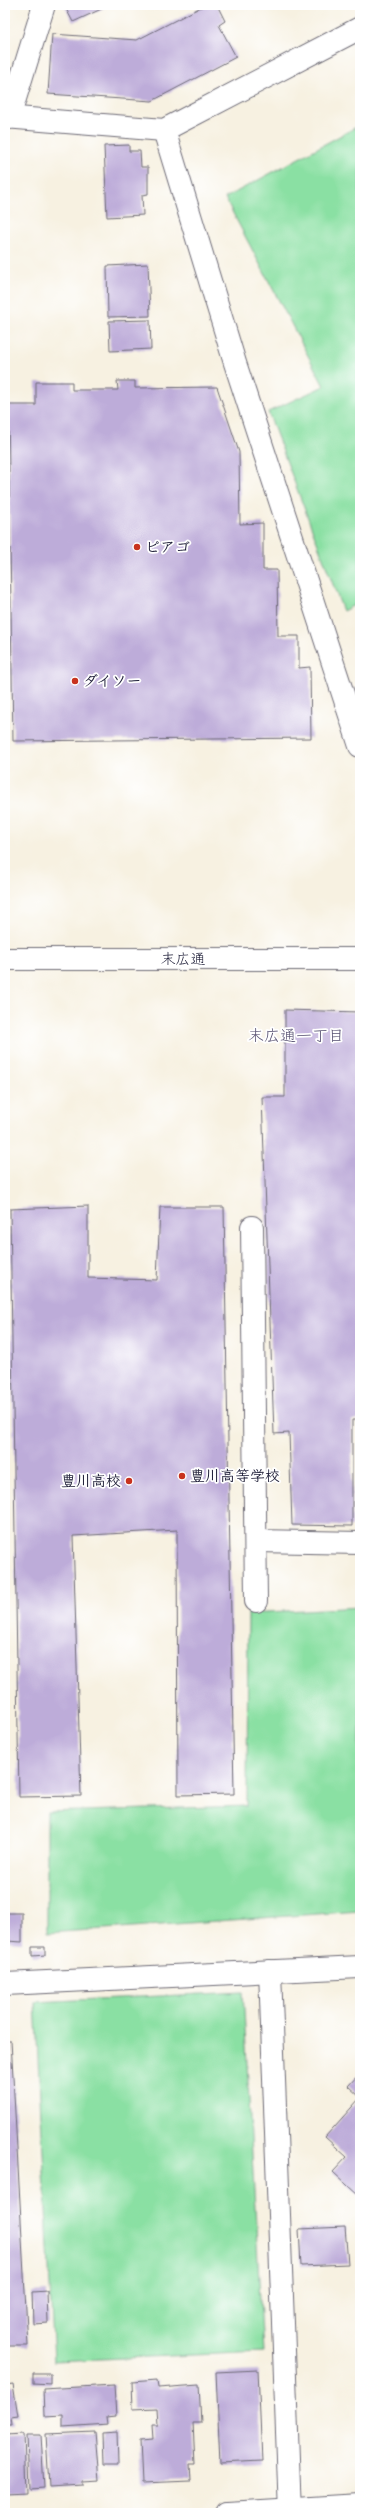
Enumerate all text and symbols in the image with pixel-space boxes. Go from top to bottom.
place label: ピアゴ [145,537,190,558]
marker: ピアゴ [132,542,142,552]
place label: ダイソー [83,671,142,692]
marker: ダイソー [70,676,80,686]
street label: 末広通 [160,949,206,970]
district label: 末広通一丁目 [248,1025,344,1047]
place label: 豊川高等学校 [190,1466,280,1487]
place label: 豊川高校 [61,1471,121,1492]
marker: 豊川高等学校 [177,1471,187,1481]
marker: 豊川高校 [124,1476,134,1486]

